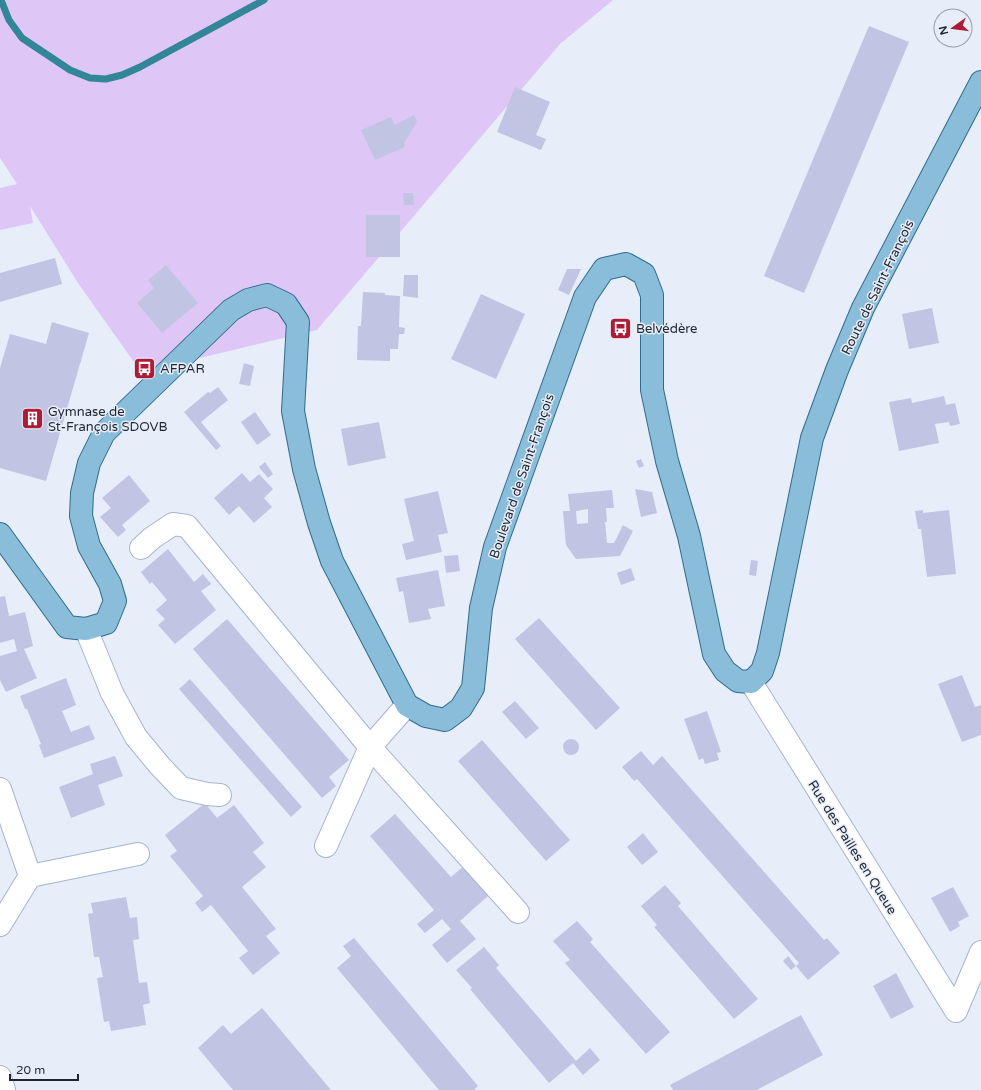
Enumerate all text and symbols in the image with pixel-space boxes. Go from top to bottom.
north arrow [933,8,973,48]
text: N [936,24,951,36]
street label: Route de Saint-François [838,217,918,358]
bus stop icon: Belvédère [608,315,634,341]
place label: Belvédère [636,321,697,337]
bus stop icon: AFPAR [131,355,157,381]
place label: AFPAR [160,361,205,377]
street label: Boulevard de Saint-François [486,392,558,561]
place label: Gymnase de St-François SDOVB [48,404,168,435]
building icon: Gymnase de St-François SDOVB [19,405,45,431]
street label: Rue des Pailles en Queue [804,778,900,918]
scale bar [10,1056,78,1082]
text: 20 m [16,1063,45,1077]

